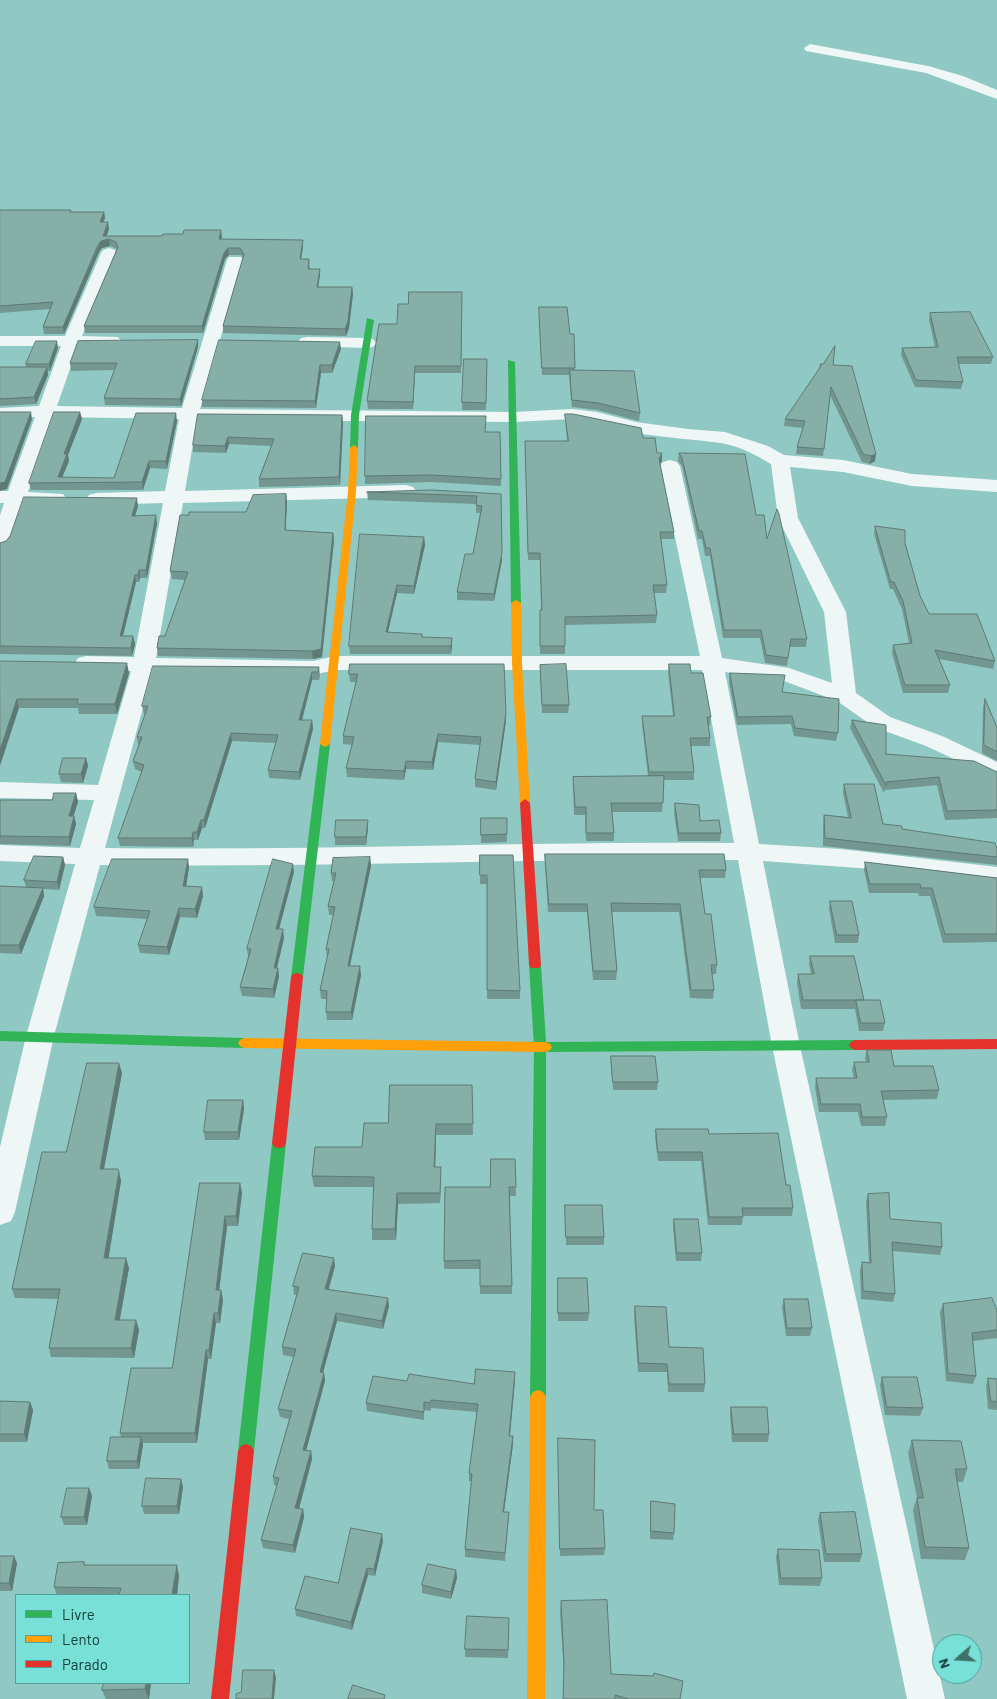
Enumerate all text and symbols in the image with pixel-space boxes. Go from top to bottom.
legend [15,1594,190,1684]
text: Livre [62,1605,95,1623]
text: Lento [62,1630,100,1648]
north arrow [932,1634,982,1684]
text: Parado [62,1655,108,1673]
text: N [934,1657,953,1671]

